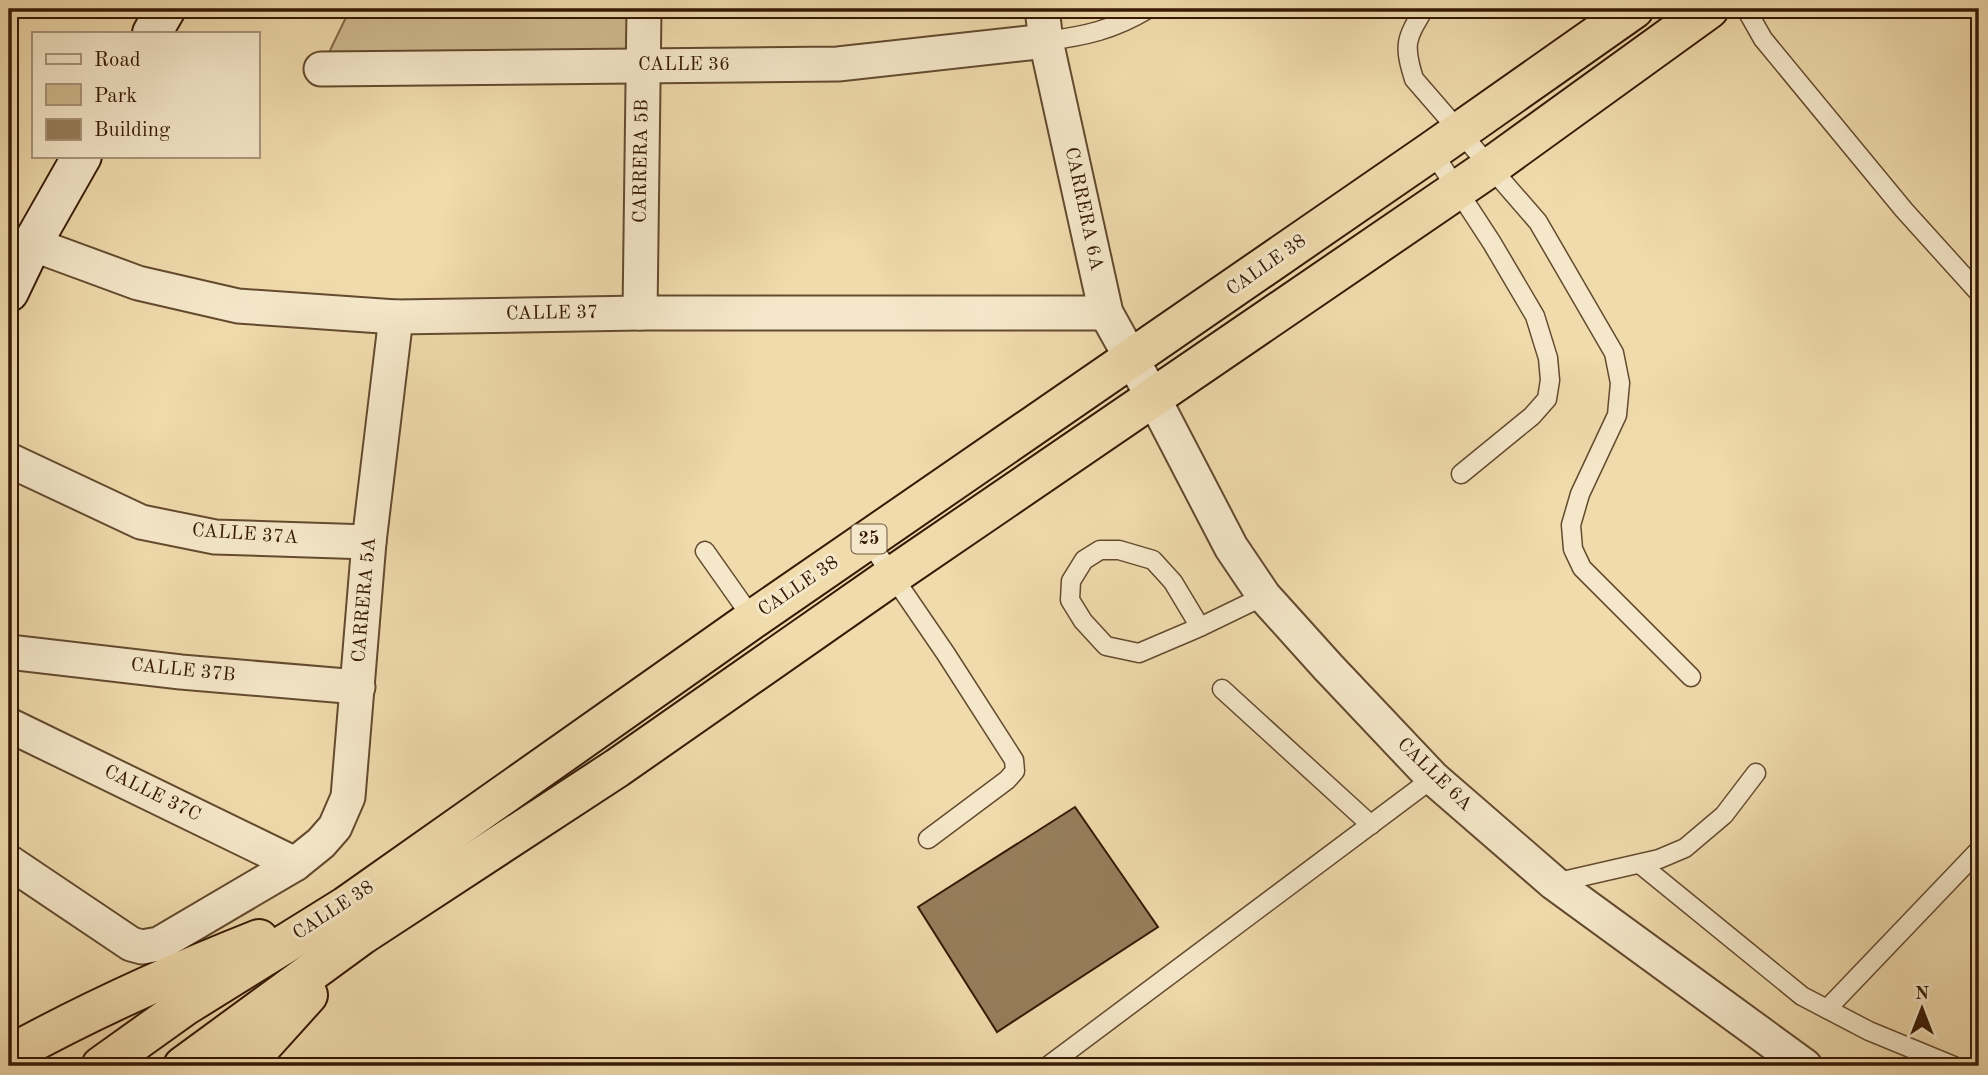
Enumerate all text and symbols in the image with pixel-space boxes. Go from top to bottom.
legend [32,32,259,158]
text: Road [94,50,141,71]
street label: CALLE 36 [638,56,730,75]
text: Park [94,86,137,107]
street label: CARRERA 5B [631,99,653,223]
text: Building [94,120,171,141]
street label: CARRERA 6A [1061,146,1105,273]
street label: CALLE 38 [1224,232,1310,300]
street label: CALLE 37 [506,304,598,324]
street label: CALLE 37A [191,522,299,548]
road number: 25 [852,524,886,554]
street label: CARRERA 5A [350,536,380,663]
street label: CALLE 38 [755,553,843,621]
street label: CALLE 37B [130,656,236,686]
street label: CALLE 6A [1393,735,1475,815]
street label: CALLE 37C [101,762,203,826]
street label: CALLE 38 [290,878,378,944]
north arrow [1886,974,1956,1044]
text: N [1915,985,1930,1004]

